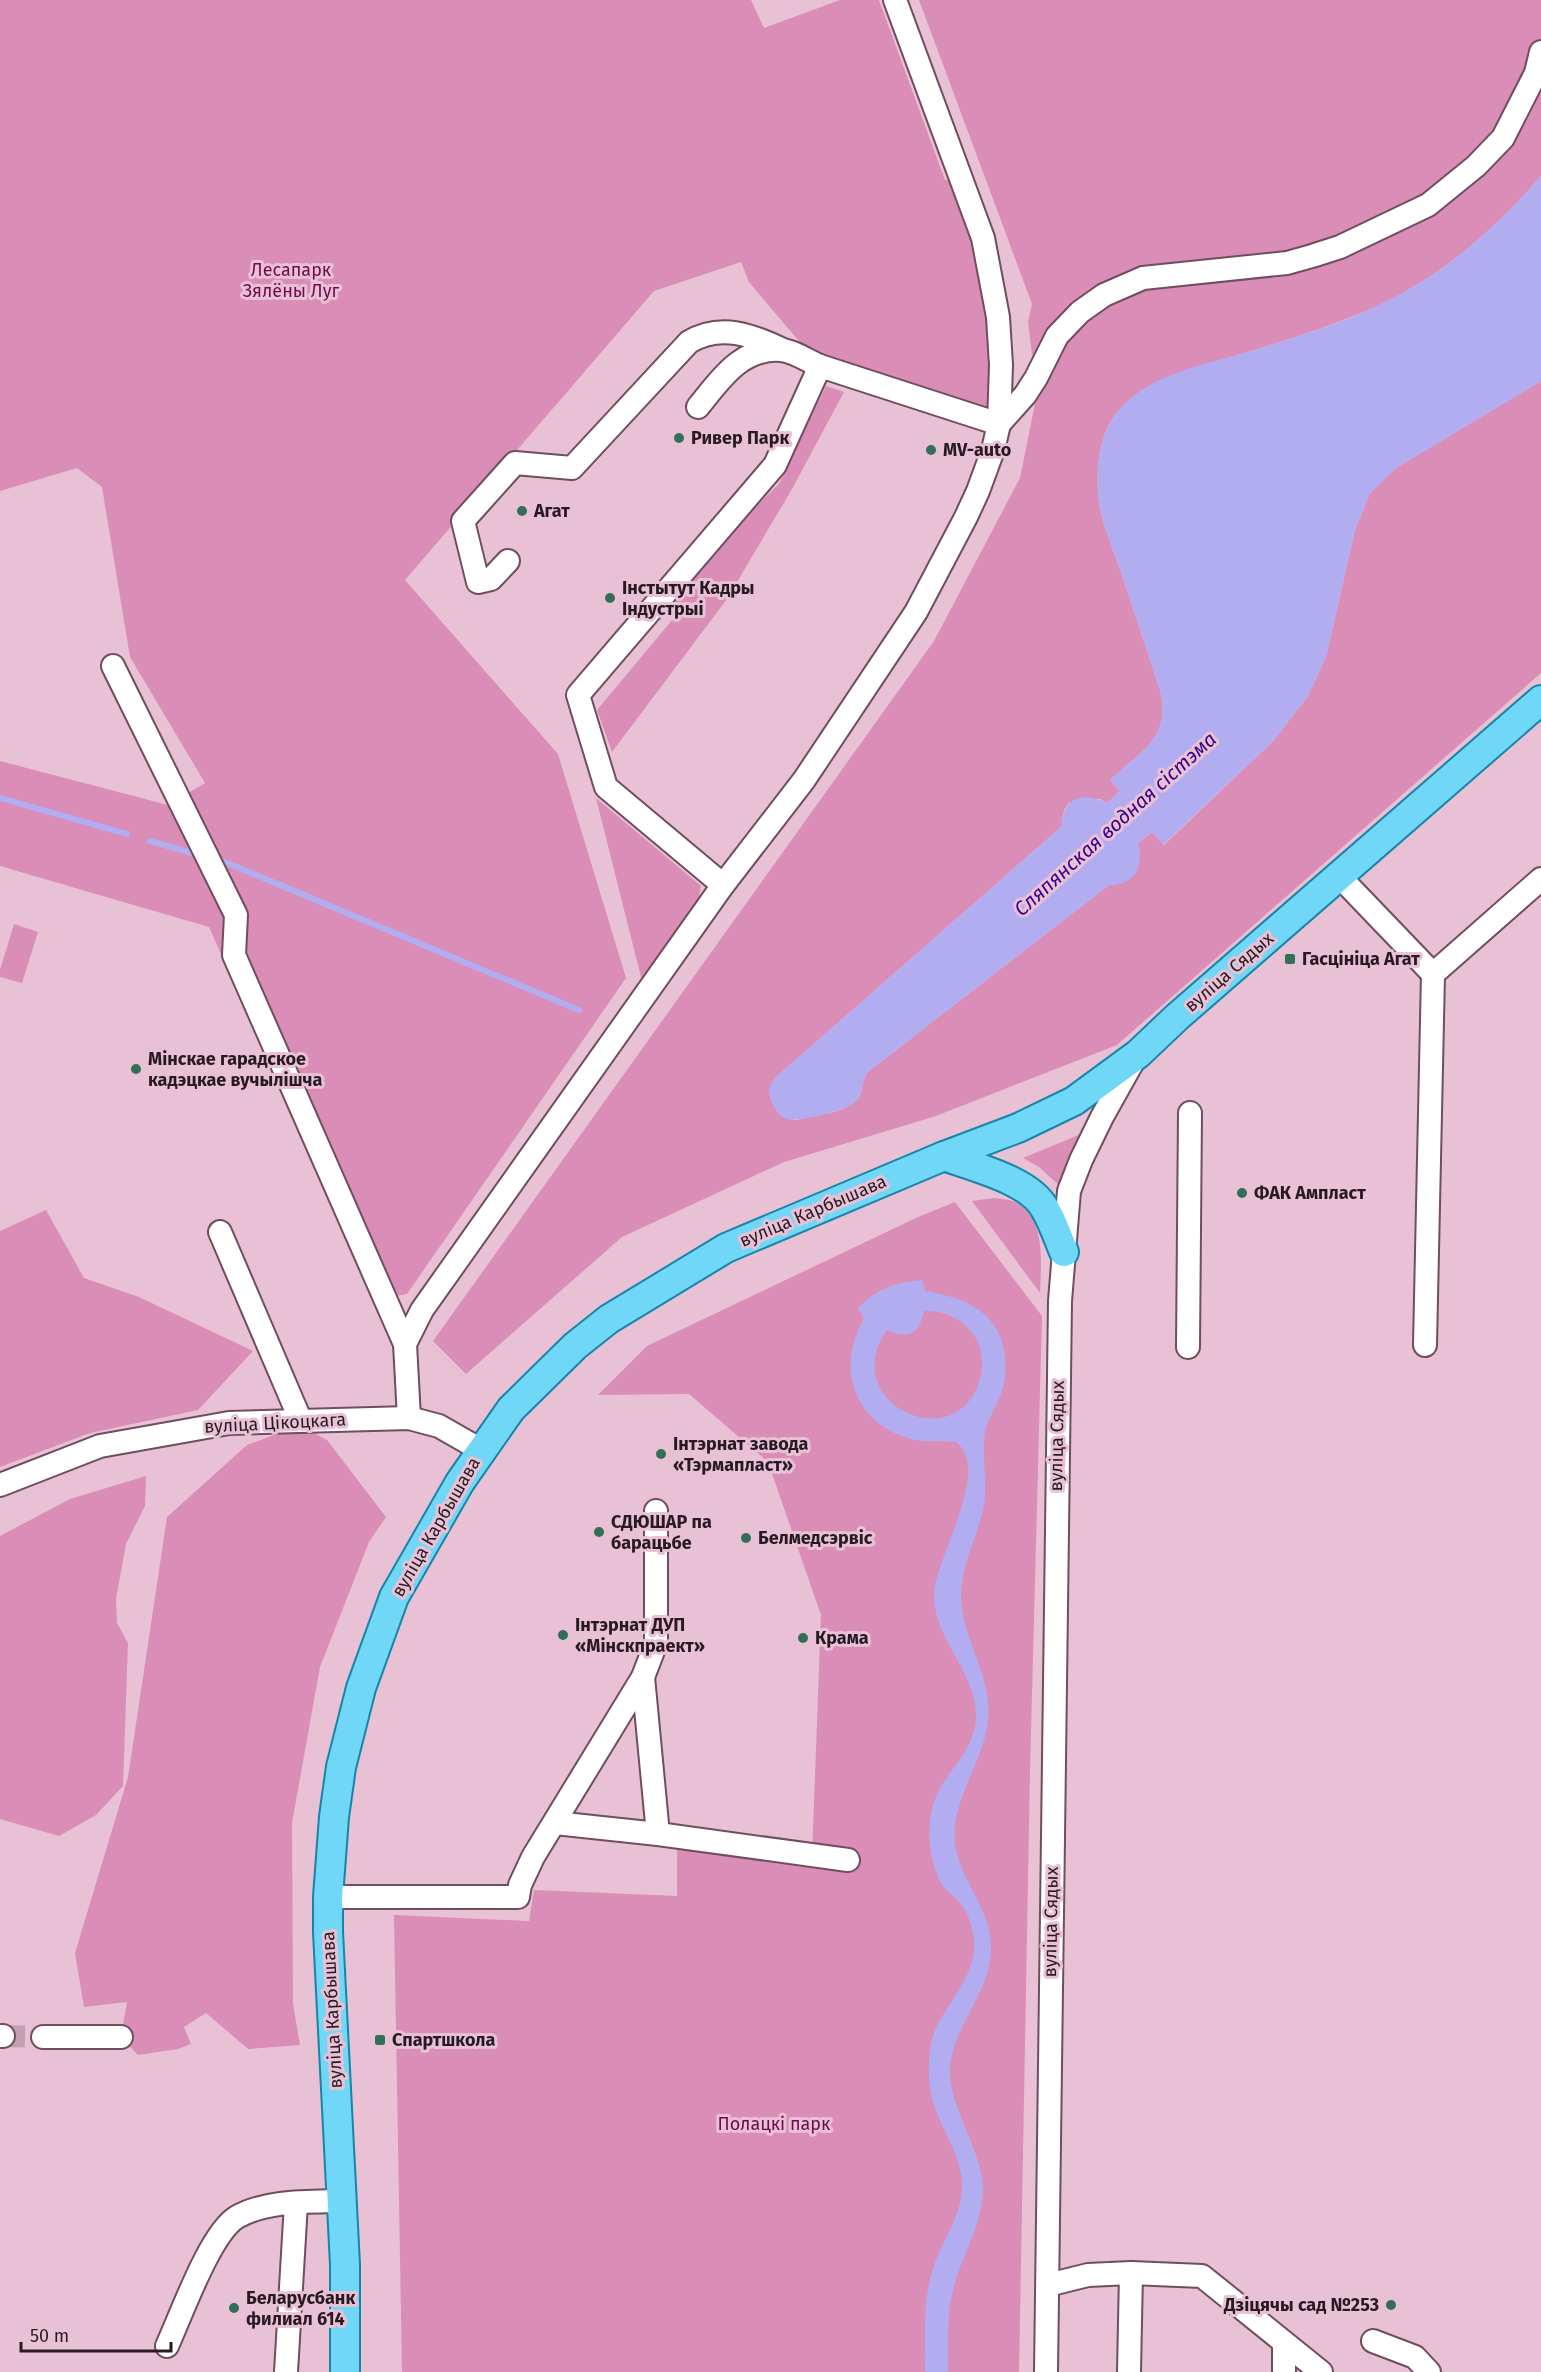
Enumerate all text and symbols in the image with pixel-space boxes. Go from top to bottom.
park label: Лесапарк Зялёны Луг [243,259,340,302]
place label: Ривер Парк [691,427,789,449]
marker: Ривер Парк [672,431,686,445]
place label: MV-auto [943,439,1011,461]
marker: MV-auto [924,443,938,457]
place label: Агат [533,500,570,522]
marker: Агат [515,504,529,518]
place label: Інстытут Кадры Індустрыі [622,577,755,620]
marker: Інстытут Кадры Індустрыі [603,591,617,605]
water label: Сляпянская водная сістэма [1009,727,1221,921]
street label: вуліца Сядых [1180,927,1278,1017]
place label: Гасцініца Агат [1302,948,1420,970]
marker: Гасцініца Агат [1283,952,1297,966]
place label: Мінскае гарадское кадэцкае вучылішча [148,1048,323,1091]
marker: Мінскае гарадское кадэцкае вучылішча [129,1062,143,1076]
street label: вуліца Карбышава [736,1170,890,1252]
place label: ФАК Ампласт [1254,1182,1366,1204]
marker: ФАК Ампласт [1235,1186,1249,1200]
street label: вуліца Сядых [1045,1380,1069,1492]
street label: вуліца Цікоцкага [204,1408,346,1438]
place label: Інтэрнат завода «Тэрмапласт» [673,1433,808,1476]
marker: Інтэрнат завода «Тэрмапласт» [654,1447,668,1461]
street label: вуліца Карбышава [387,1453,485,1601]
place label: СДЮШАР па барацьбе [611,1511,712,1554]
marker: СДЮШАР па барацьбе [592,1525,606,1539]
place label: Белмедсэрвіс [758,1527,873,1549]
marker: Белмедсэрвіс [739,1531,753,1545]
place label: Інтэрнат ДУП «Мінскпраект» [575,1614,705,1657]
place label: Крама [815,1627,869,1649]
marker: Інтэрнат ДУП «Мінскпраект» [556,1628,570,1642]
marker: Крама [796,1631,810,1645]
street label: вуліца Сядых [1039,1866,1063,1978]
street label: вуліца Карбышава [317,1931,347,2089]
place label: Спартшкола [392,2029,496,2051]
marker: Спартшкола [373,2033,387,2047]
park label: Полацкі парк [718,2113,831,2135]
place label: Беларусбанк филиал 614 [246,2287,355,2330]
place label: Дзіцячы сад №253 [1223,2294,1379,2316]
marker: Дзіцячы сад №253 [1384,2298,1398,2312]
marker: Беларусбанк филиал 614 [227,2301,241,2315]
scale bar [21,2315,171,2353]
text: 50 m [30,2325,69,2347]

